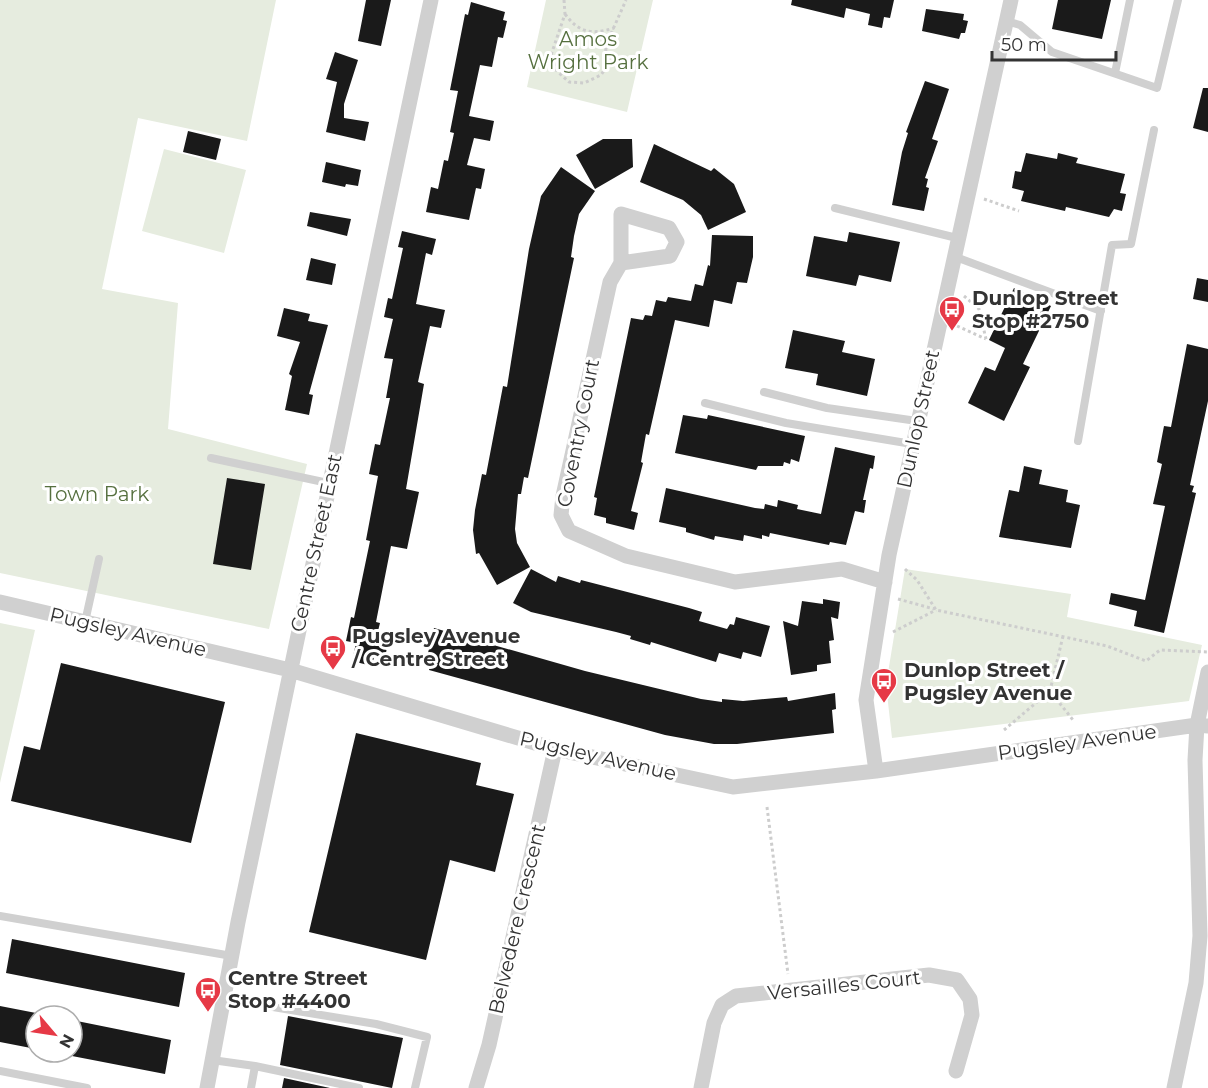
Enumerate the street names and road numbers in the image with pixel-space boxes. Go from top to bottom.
street label: Dunlop Street [892,348,944,490]
street label: Coventry Court [552,357,604,509]
street label: Centre Street East [285,452,347,634]
street label: Pugsley Avenue [47,602,209,662]
street label: Pugsley Avenue [996,719,1158,765]
street label: Pugsley Avenue [517,726,679,786]
street label: Belvedere Crescent [483,822,551,1016]
street label: Versailles Court [766,965,922,1005]

